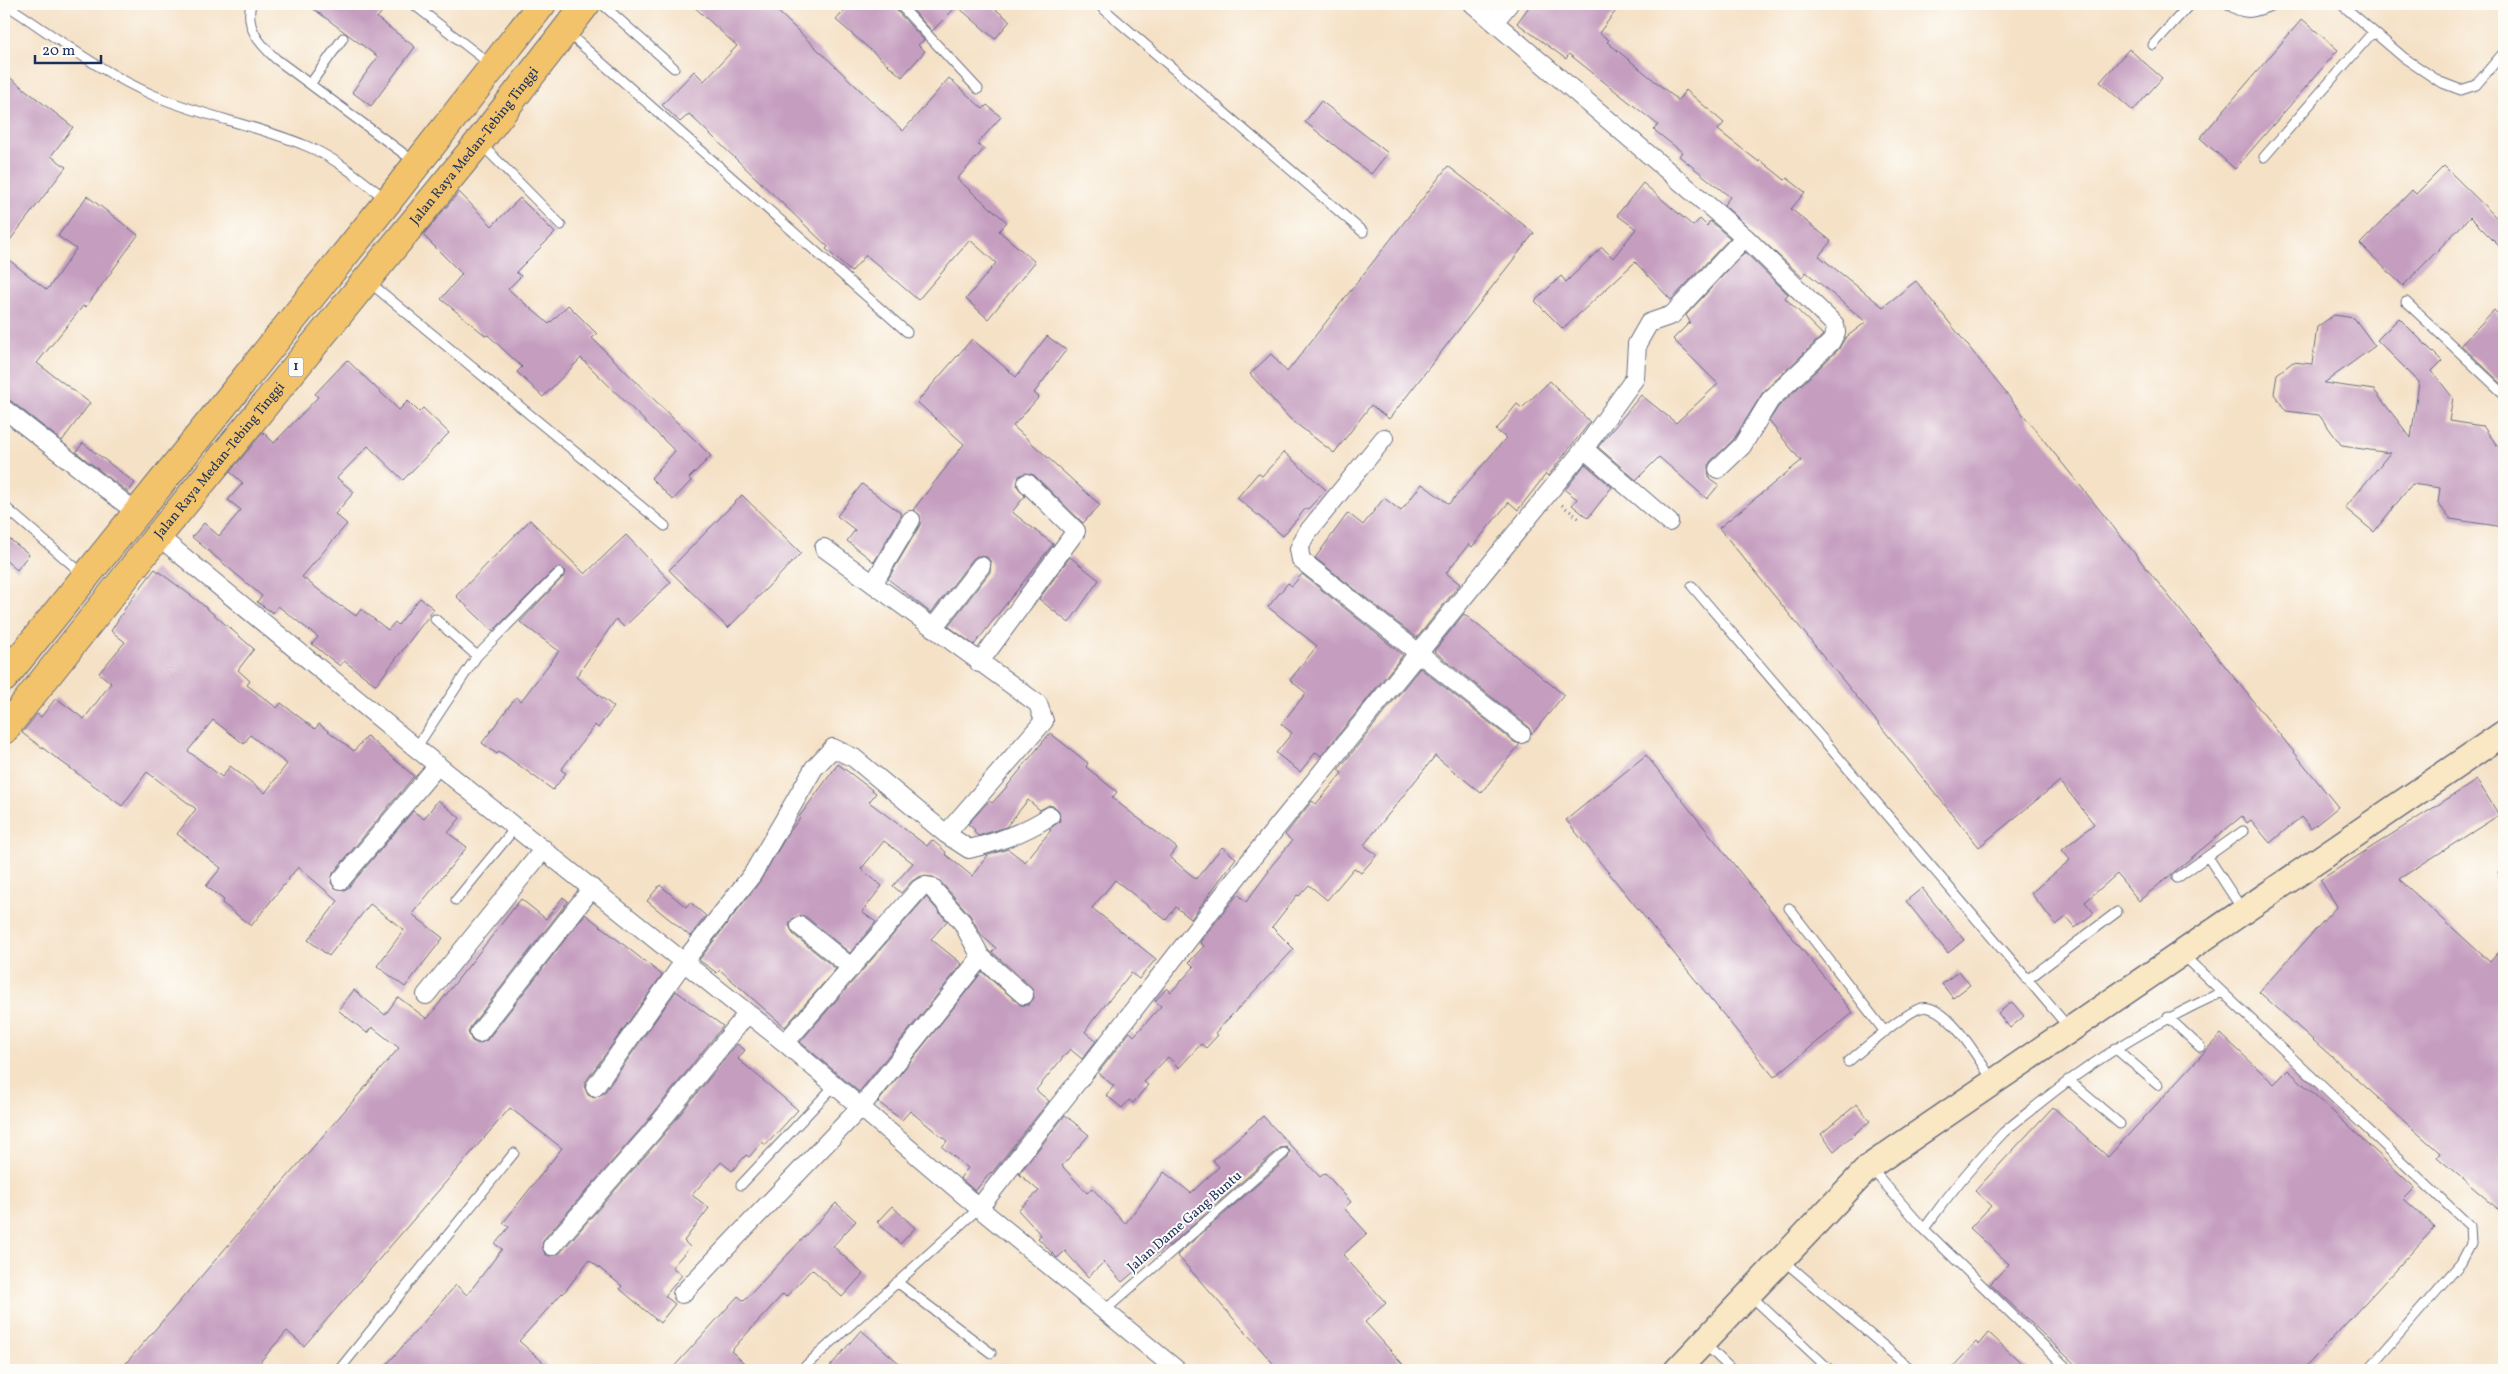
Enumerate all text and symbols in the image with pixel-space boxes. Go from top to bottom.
scale bar [35,32,101,64]
text: 20 m [42,41,75,62]
street label: Jalan Raya Medan-Tebing Tinggi [406,63,543,229]
road number: 1 [288,358,304,377]
street label: Jalan Raya Medan-Tebing Tinggi [150,378,289,543]
street label: Jalan Dame Gang Buntu [1124,1167,1246,1277]

